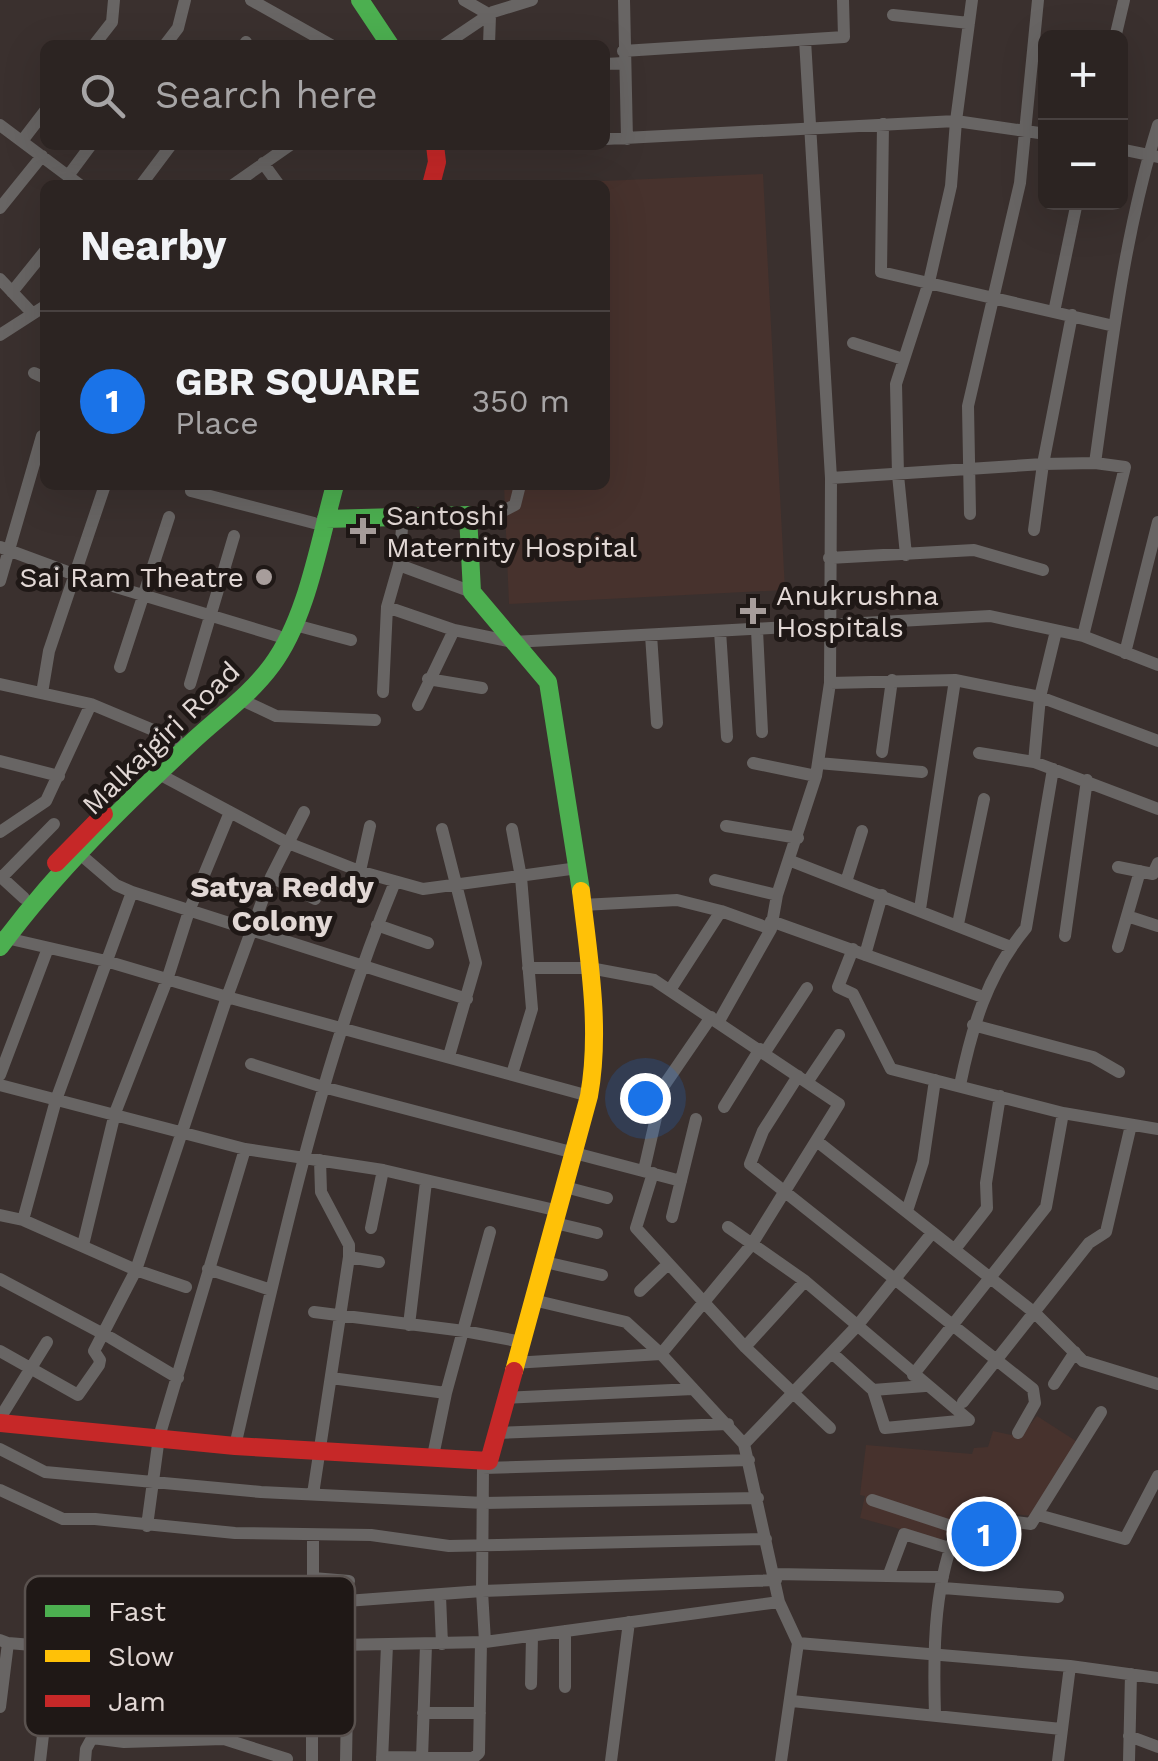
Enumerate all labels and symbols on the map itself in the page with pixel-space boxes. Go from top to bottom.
place label: Santoshi Maternity Hospital [386,499,638,564]
marker: Santoshi Maternity Hospital [350,518,376,544]
place label: Sai Ram Theatre [20,561,244,594]
marker: Sai Ram Theatre [253,566,275,588]
place label: Anukrushna Hospitals [776,579,939,644]
marker: Anukrushna Hospitals [740,598,766,624]
street label: Malkajgiri Road [75,655,247,821]
district label: Satya Reddy Colony [190,869,374,938]
your location [620,1073,671,1124]
pin: 1 [952,1496,1016,1572]
legend [25,1576,355,1736]
text: Fast [108,1595,166,1628]
text: Slow [108,1640,174,1673]
text: Jam [108,1685,166,1718]

